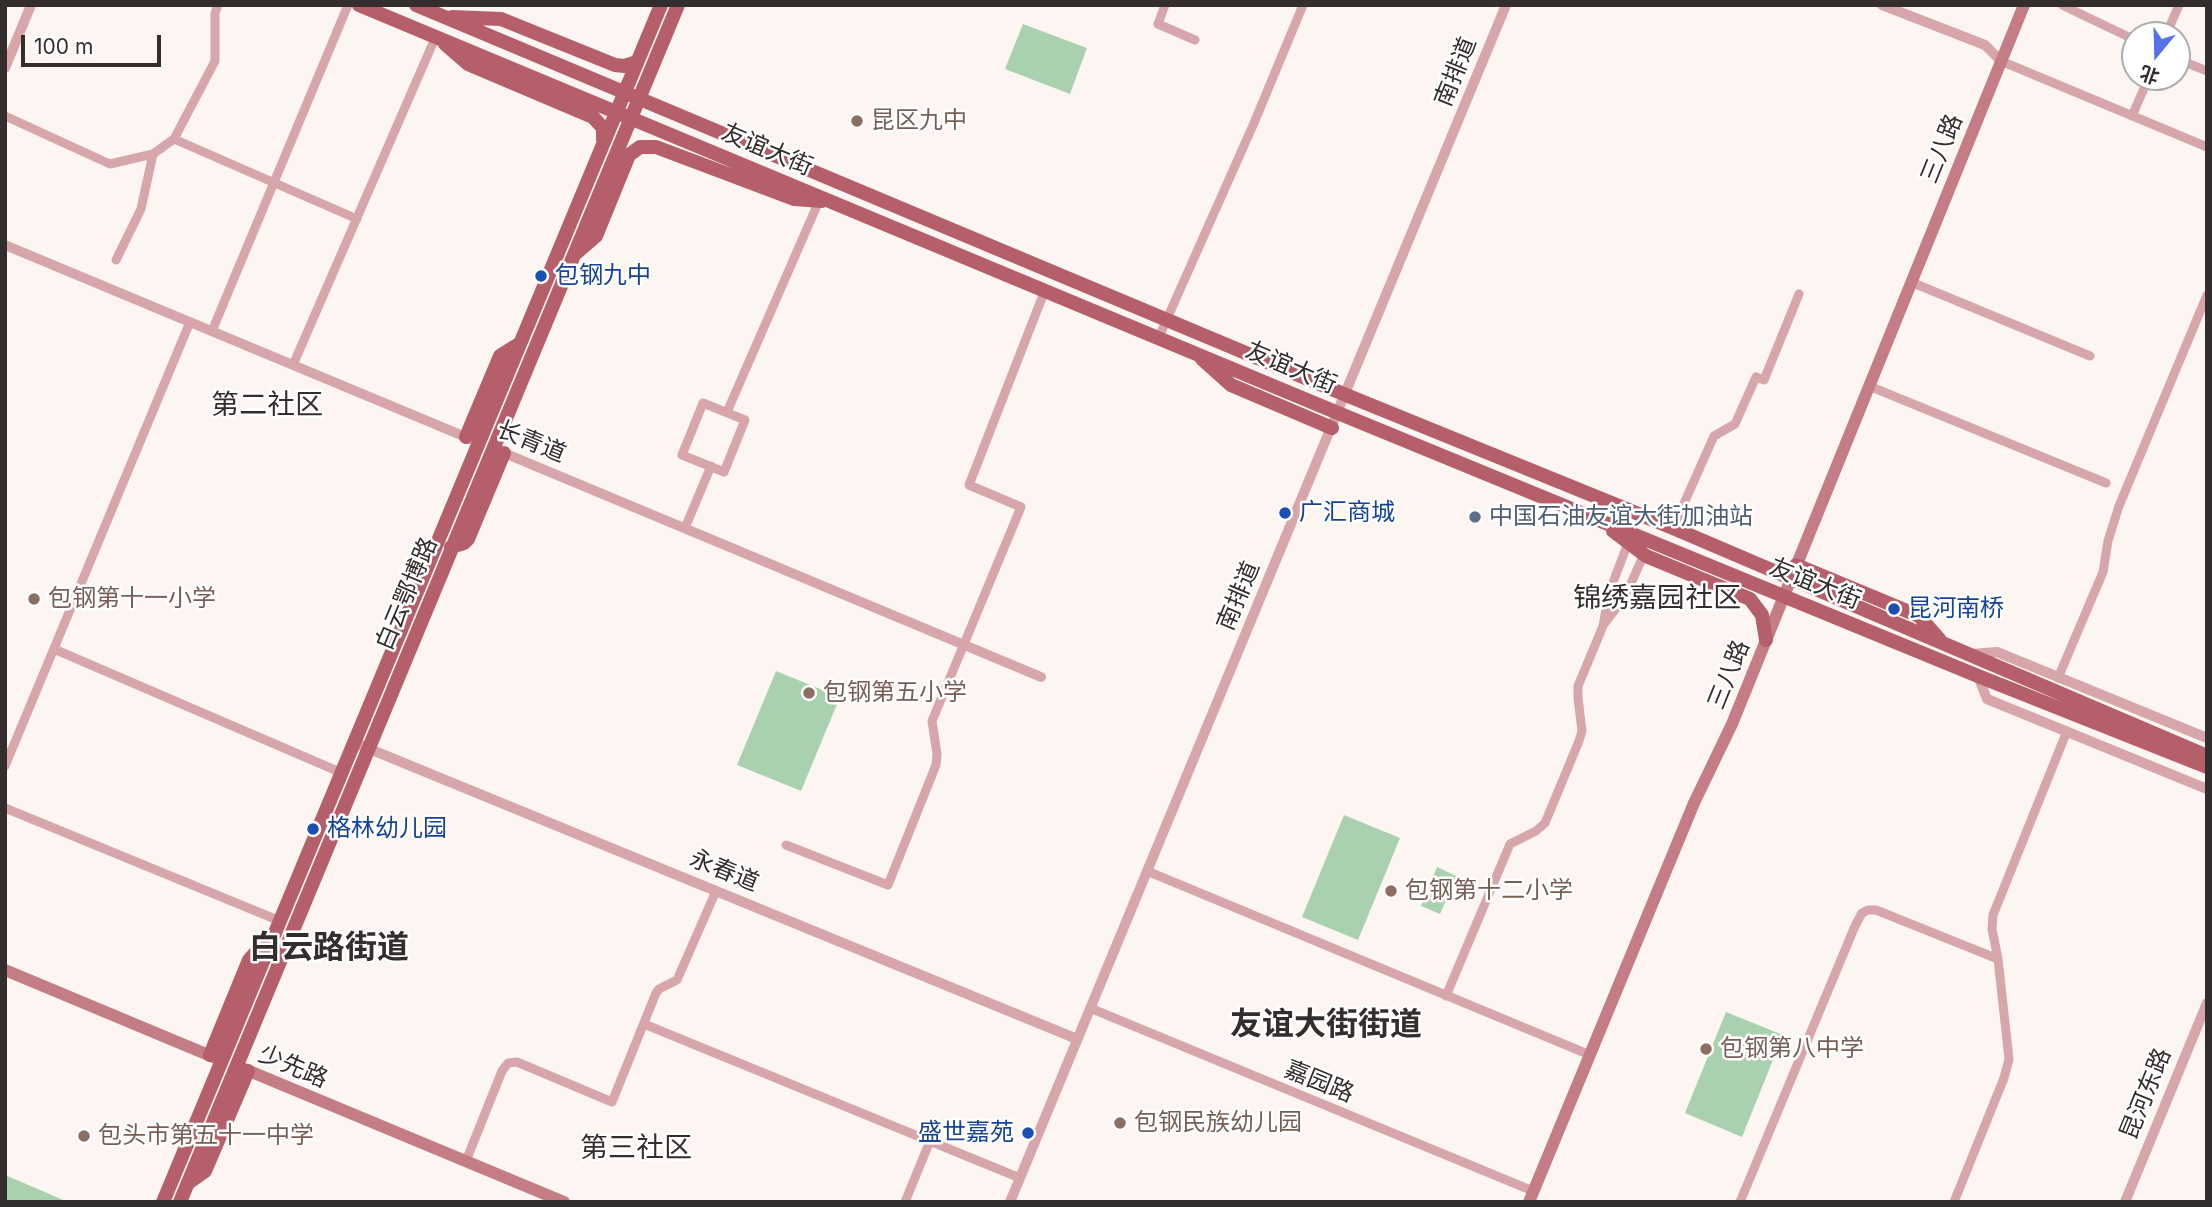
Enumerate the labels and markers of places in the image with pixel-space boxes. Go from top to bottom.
place label: 昆区九中 [871,107,967,135]
marker: 昆区九中 [849,113,865,129]
place label: 包钢九中 [555,262,651,290]
marker: 包钢九中 [533,268,549,284]
place label: 广汇商城 [1299,499,1395,527]
place label: 中国石油友谊大街加油站 [1489,503,1753,531]
marker: 广汇商城 [1277,505,1293,521]
marker: 中国石油友谊大街加油站 [1467,509,1483,525]
place label: 包钢第十一小学 [48,585,216,613]
marker: 包钢第十一小学 [26,591,42,607]
place label: 昆河南桥 [1908,595,2004,623]
marker: 昆河南桥 [1886,601,1902,617]
place label: 包钢第五小学 [823,679,967,707]
marker: 包钢第五小学 [801,685,817,701]
place label: 格林幼儿园 [327,815,447,843]
marker: 格林幼儿园 [305,821,321,837]
place label: 包钢第十二小学 [1405,877,1573,905]
marker: 包钢第十二小学 [1383,883,1399,899]
place label: 包钢第八中学 [1720,1035,1864,1063]
marker: 包钢第八中学 [1698,1041,1714,1057]
place label: 包钢民族幼儿园 [1134,1109,1302,1137]
marker: 包钢民族幼儿园 [1112,1115,1128,1131]
place label: 盛世嘉苑 [918,1119,1014,1147]
place label: 包头市第五十一中学 [98,1122,314,1150]
marker: 盛世嘉苑 [1020,1125,1036,1141]
marker: 包头市第五十一中学 [76,1128,92,1144]

